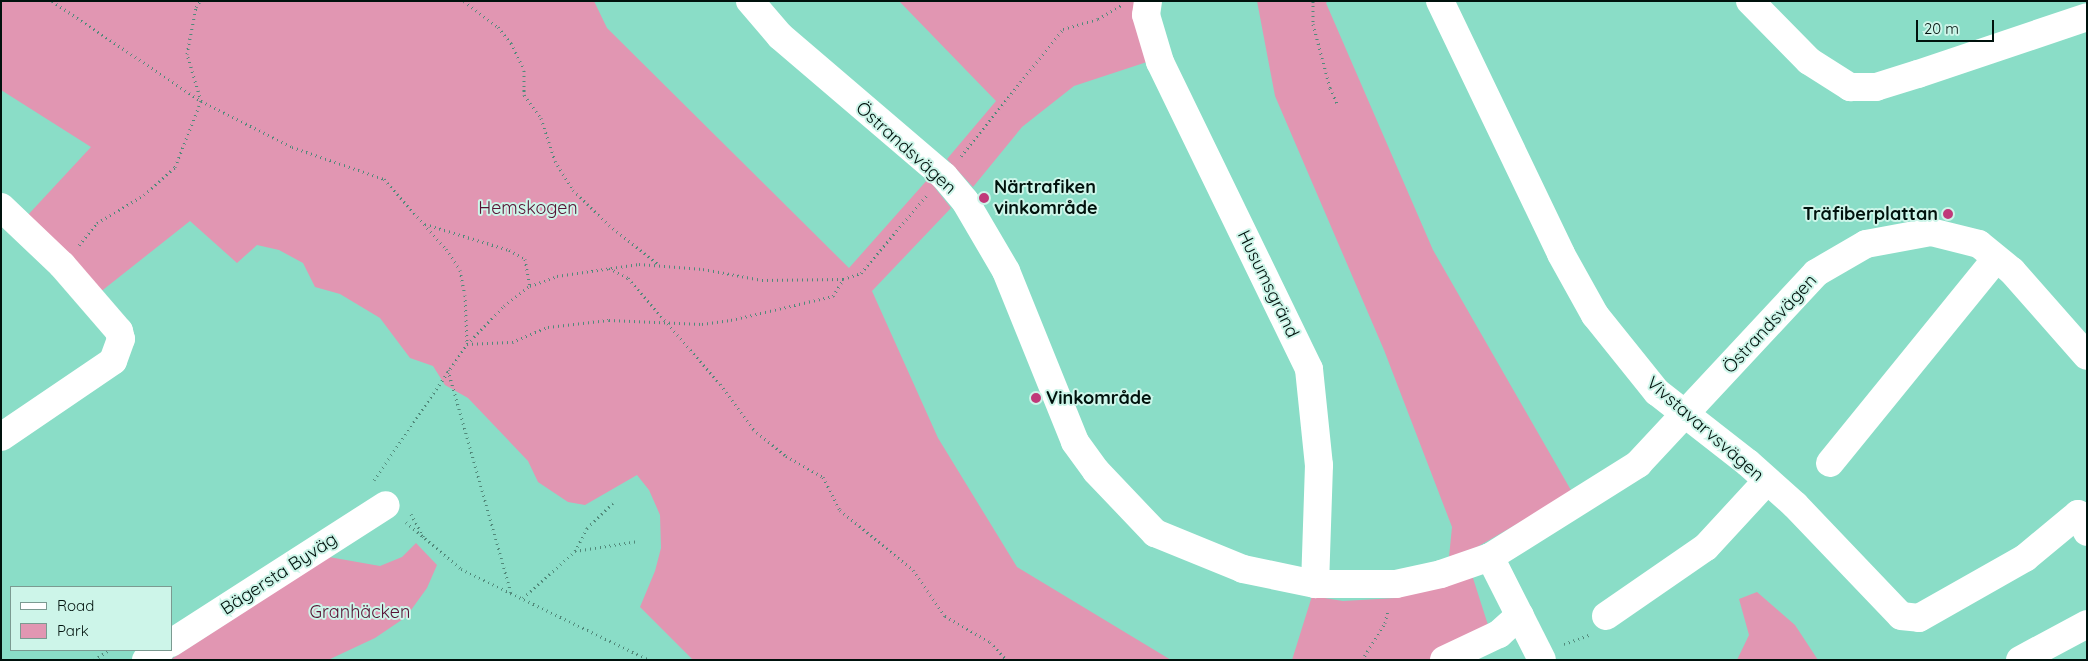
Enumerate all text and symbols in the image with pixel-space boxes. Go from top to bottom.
scale bar [1918,10,1996,42]
text: 20 m [1924,19,1959,38]
street label: Östrandsvägen [851,97,961,199]
place label: Närtrafiken vinkområde [994,177,1098,220]
marker: Närtrafiken vinkområde [978,192,990,204]
park label: Hemskogen [478,197,578,219]
place label: Träfiberplattan [1803,203,1938,225]
marker: Träfiberplattan [1942,208,1954,220]
street label: Husumsgränd [1233,227,1303,341]
street label: Östrandsvägen [1719,270,1821,378]
street label: Vivstavarvsvägen [1642,372,1768,486]
place label: Vinkområde [1046,387,1152,409]
marker: Vinkområde [1030,392,1042,404]
street label: Bägersta Byväg [217,528,341,620]
legend [10,586,172,651]
text: Road [57,596,94,615]
park label: Granhäcken [310,601,410,623]
text: Park [57,621,89,640]

